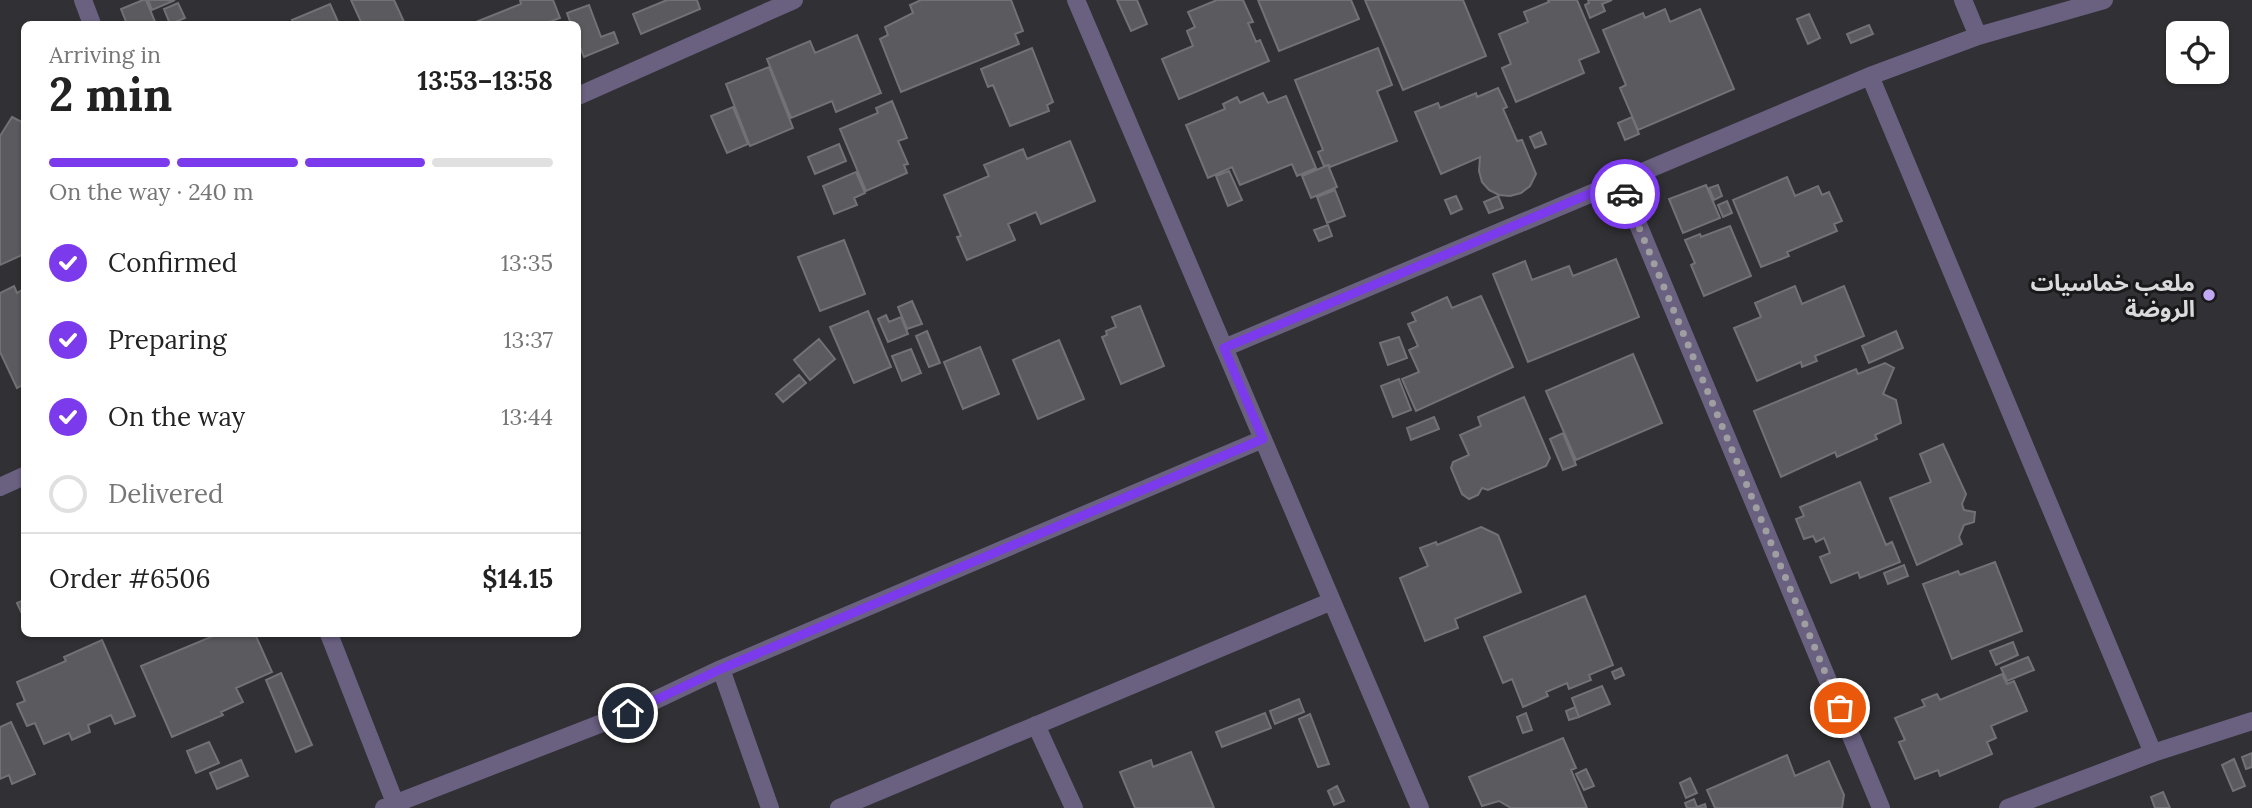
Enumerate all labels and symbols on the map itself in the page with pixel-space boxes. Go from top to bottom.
courier [1590,159,1660,229]
place label: ملعب خماسيات الروضة [2030,268,2195,323]
marker: ملعب خماسيات الروضة [2201,287,2217,303]
pin [1810,678,1870,738]
pin [598,683,658,743]

